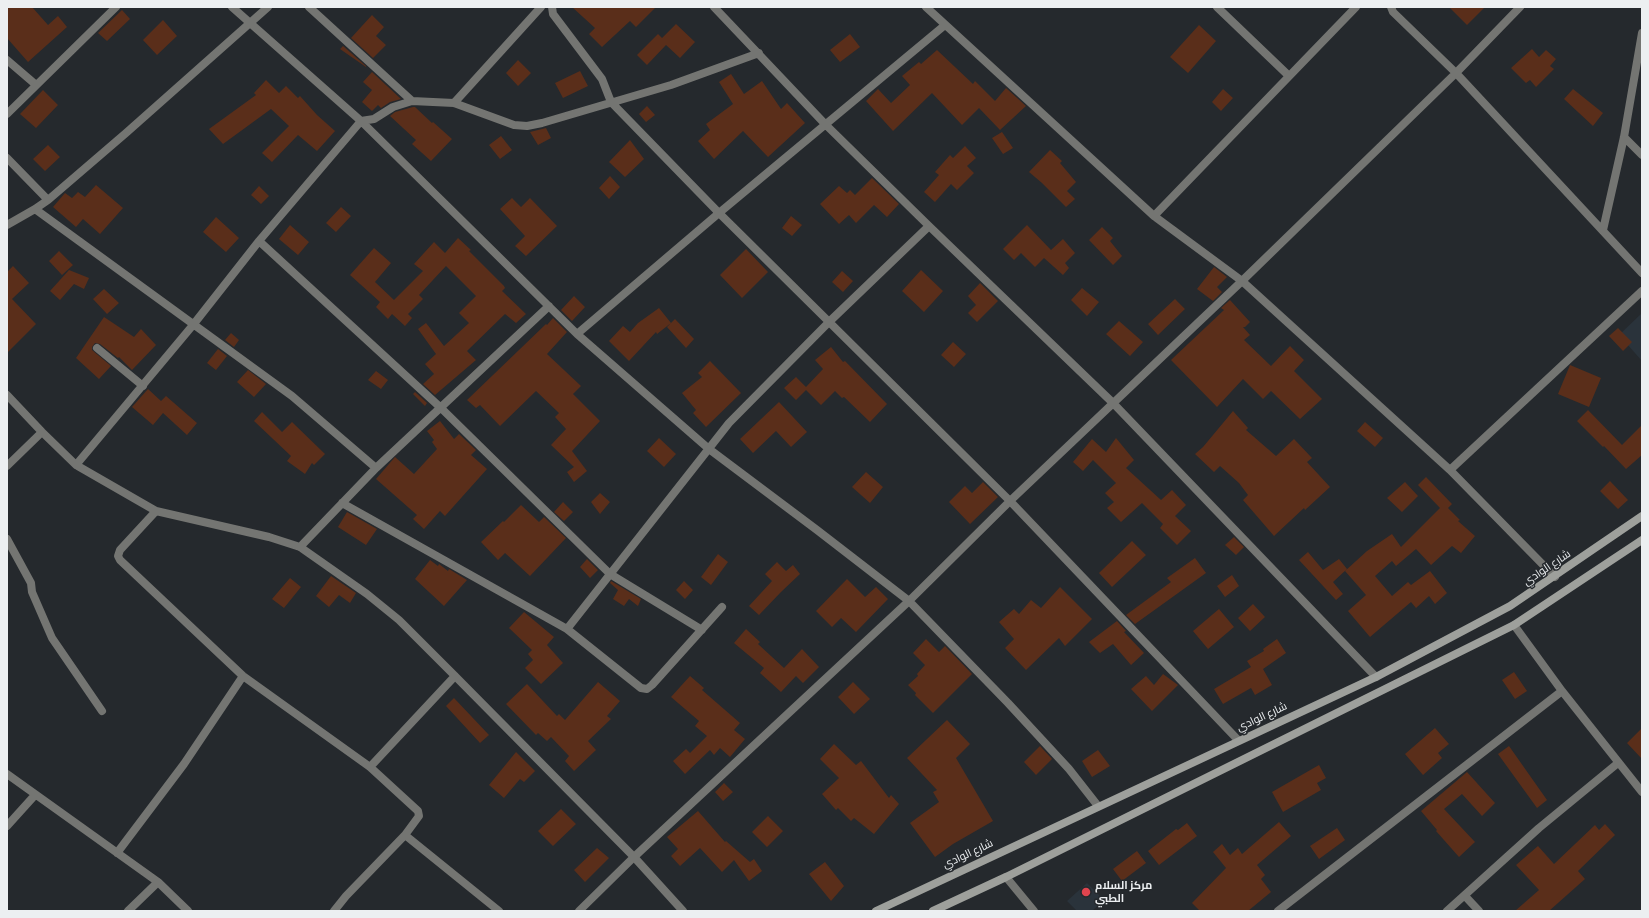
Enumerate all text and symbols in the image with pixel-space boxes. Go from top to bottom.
street label: شارع الوادي [1521,547,1573,589]
street label: شارع الوادي [1235,700,1289,734]
street label: شارع الوادي [941,837,995,871]
place label: مركز السلام الطبي [1095,879,1152,905]
marker: مركز السلام الطبي [1080,886,1092,898]

